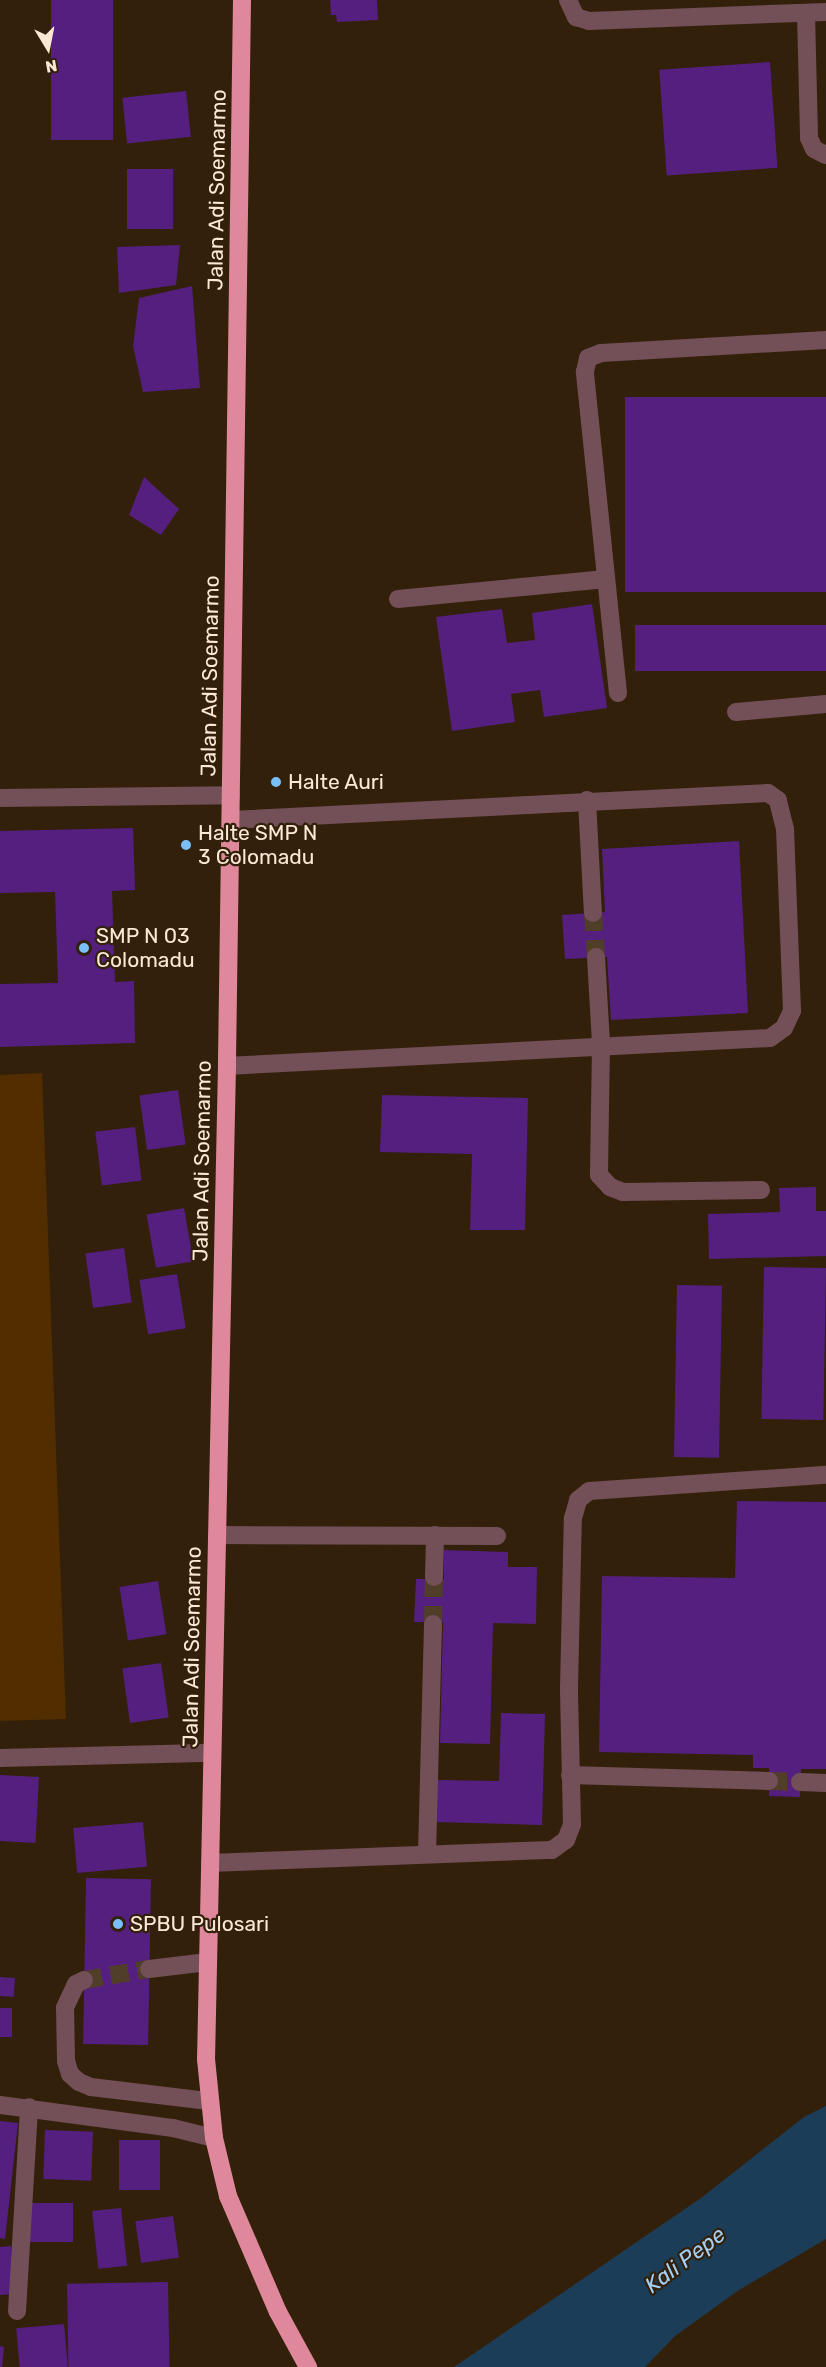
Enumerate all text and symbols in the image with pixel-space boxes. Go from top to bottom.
north arrow [18,18,78,78]
text: N [44,56,59,77]
street label: Jalan Adi Soemarmo [203,89,231,291]
street label: Jalan Adi Soemarmo [196,575,224,777]
place label: Halte Auri [288,769,384,795]
marker: Halte Auri [269,775,283,789]
place label: Halte SMP N 3 Colomadu [198,820,318,870]
marker: Halte SMP N 3 Colomadu [179,838,193,852]
place label: SMP N 03 Colomadu [96,923,195,973]
marker: SMP N 03 Colomadu [77,941,91,955]
street label: Jalan Adi Soemarmo [188,1060,216,1262]
street label: Jalan Adi Soemarmo [178,1546,206,1748]
place label: SPBU Pulosari [130,1911,269,1937]
marker: SPBU Pulosari [111,1917,125,1931]
water label: Kali Pepe [640,2221,730,2299]

